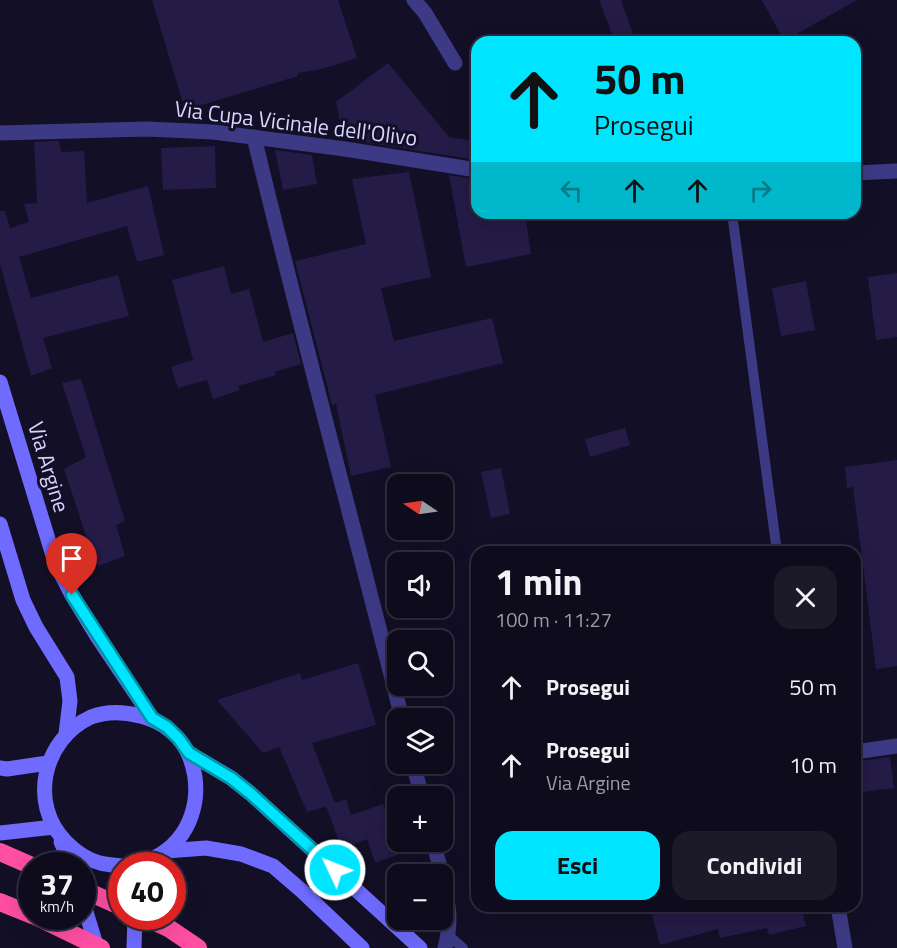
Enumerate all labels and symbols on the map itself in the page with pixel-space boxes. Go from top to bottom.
street label: Via Cupa Vicinale dell'Olivo [173,91,419,155]
street label: Via Argine [19,418,79,516]
north arrow [387,474,453,540]
pin [46,533,97,595]
position arrow [303,838,367,902]
speed limit sign: 40 [108,852,186,930]

